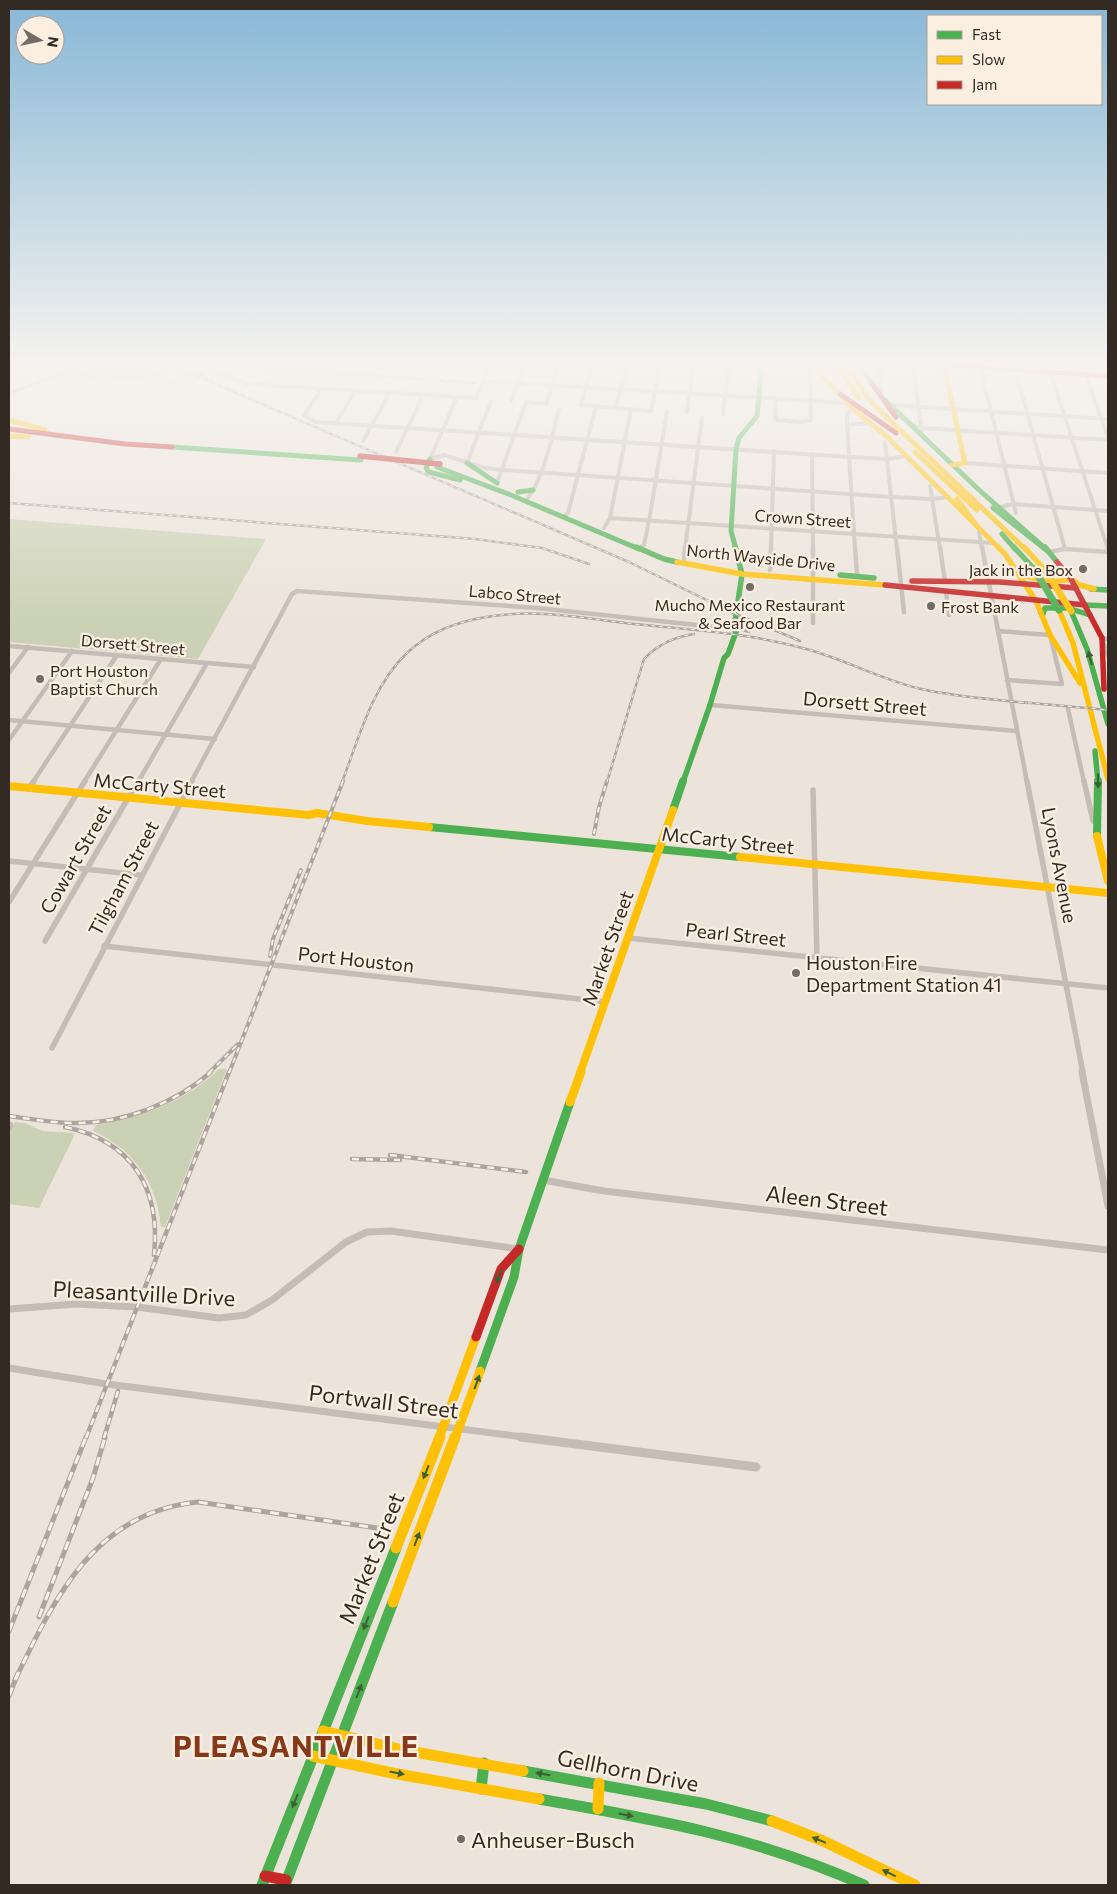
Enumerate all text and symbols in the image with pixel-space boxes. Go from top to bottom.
north arrow [15,15,65,65]
legend [927,15,1102,105]
text: Fast [972,25,1001,43]
text: N [44,36,63,49]
text: Slow [972,50,1005,68]
text: Jam [972,75,997,93]
street label: Crown Street [754,505,852,531]
street label: North Wayside Drive [686,540,836,574]
place label: Jack in the Box [969,560,1073,579]
marker: Jack in the Box [1077,563,1089,575]
street label: Labco Street [468,580,562,608]
marker: Mucho Mexico Restaurant & Seafood Bar [744,581,756,593]
place label: Mucho Mexico Restaurant & Seafood Bar [655,595,846,632]
place label: Frost Bank [941,597,1019,616]
marker: Frost Bank [925,600,937,612]
street label: Dorsett Street [80,630,186,658]
one-way arrow [1086,650,1094,665]
place label: Port Houston Baptist Church [50,661,158,698]
marker: Port Houston Baptist Church [34,673,46,685]
street label: Dorsett Street [802,686,928,720]
street label: McCarty Street [93,768,227,802]
one-way arrow [1094,773,1102,789]
street label: Cowart Street [35,800,115,917]
street label: Lyons Avenue [1037,805,1083,925]
street label: Tilgham Street [83,816,163,939]
street label: McCarty Street [661,822,796,858]
street label: Market Street [577,887,638,1009]
street label: Pearl Street [684,917,788,951]
street label: Port Houston [297,941,415,977]
place label: Houston Fire Department Station 41 [806,951,1002,996]
marker: Houston Fire Department Station 41 [790,967,802,979]
street label: Aleen Street [764,1179,890,1221]
one-way arrow [494,1269,502,1283]
street label: Pleasantville Drive [52,1275,236,1311]
one-way arrow [474,1375,481,1390]
street label: Portwall Street [307,1378,461,1424]
one-way arrow [421,1464,429,1479]
street label: Market Street [332,1488,410,1628]
one-way arrow [413,1531,421,1546]
one-way arrow [362,1616,370,1631]
one-way arrow [355,1683,363,1698]
district label: PLEASANTVILLE [173,1728,419,1763]
street label: Gellhorn Drive [555,1743,701,1797]
one-way arrow [534,1769,550,1777]
one-way arrow [390,1770,406,1778]
one-way arrow [291,1794,298,1809]
one-way arrow [618,1811,634,1819]
place label: Anheuser-Busch [471,1826,635,1853]
marker: Anheuser-Busch [455,1833,467,1845]
one-way arrow [811,1836,826,1844]
one-way arrow [882,1868,896,1876]

